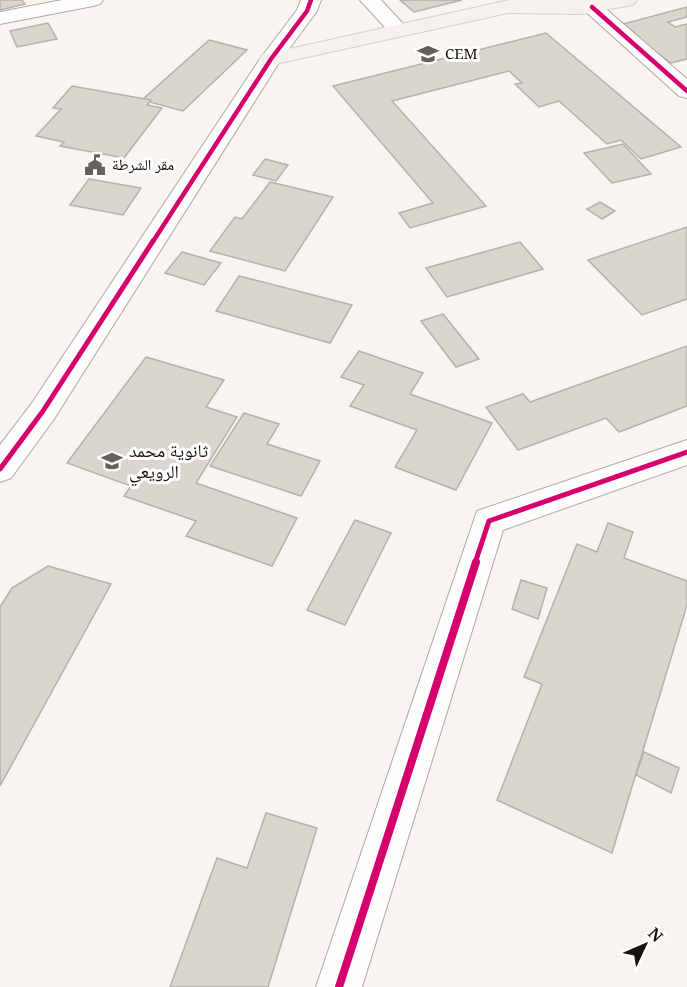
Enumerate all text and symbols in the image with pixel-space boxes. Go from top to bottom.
school or university icon: CEM [416,42,440,66]
place label: CEM [445,43,478,63]
public building icon: مقر الشرطة [83,153,107,177]
place label: مقر الشرطة [112,154,174,174]
place label: ثانوية محمد الرويعي [129,438,208,487]
school or university icon: ثانوية محمد الرويعي [100,449,124,473]
north arrow [615,915,675,975]
text: N [643,922,668,947]

